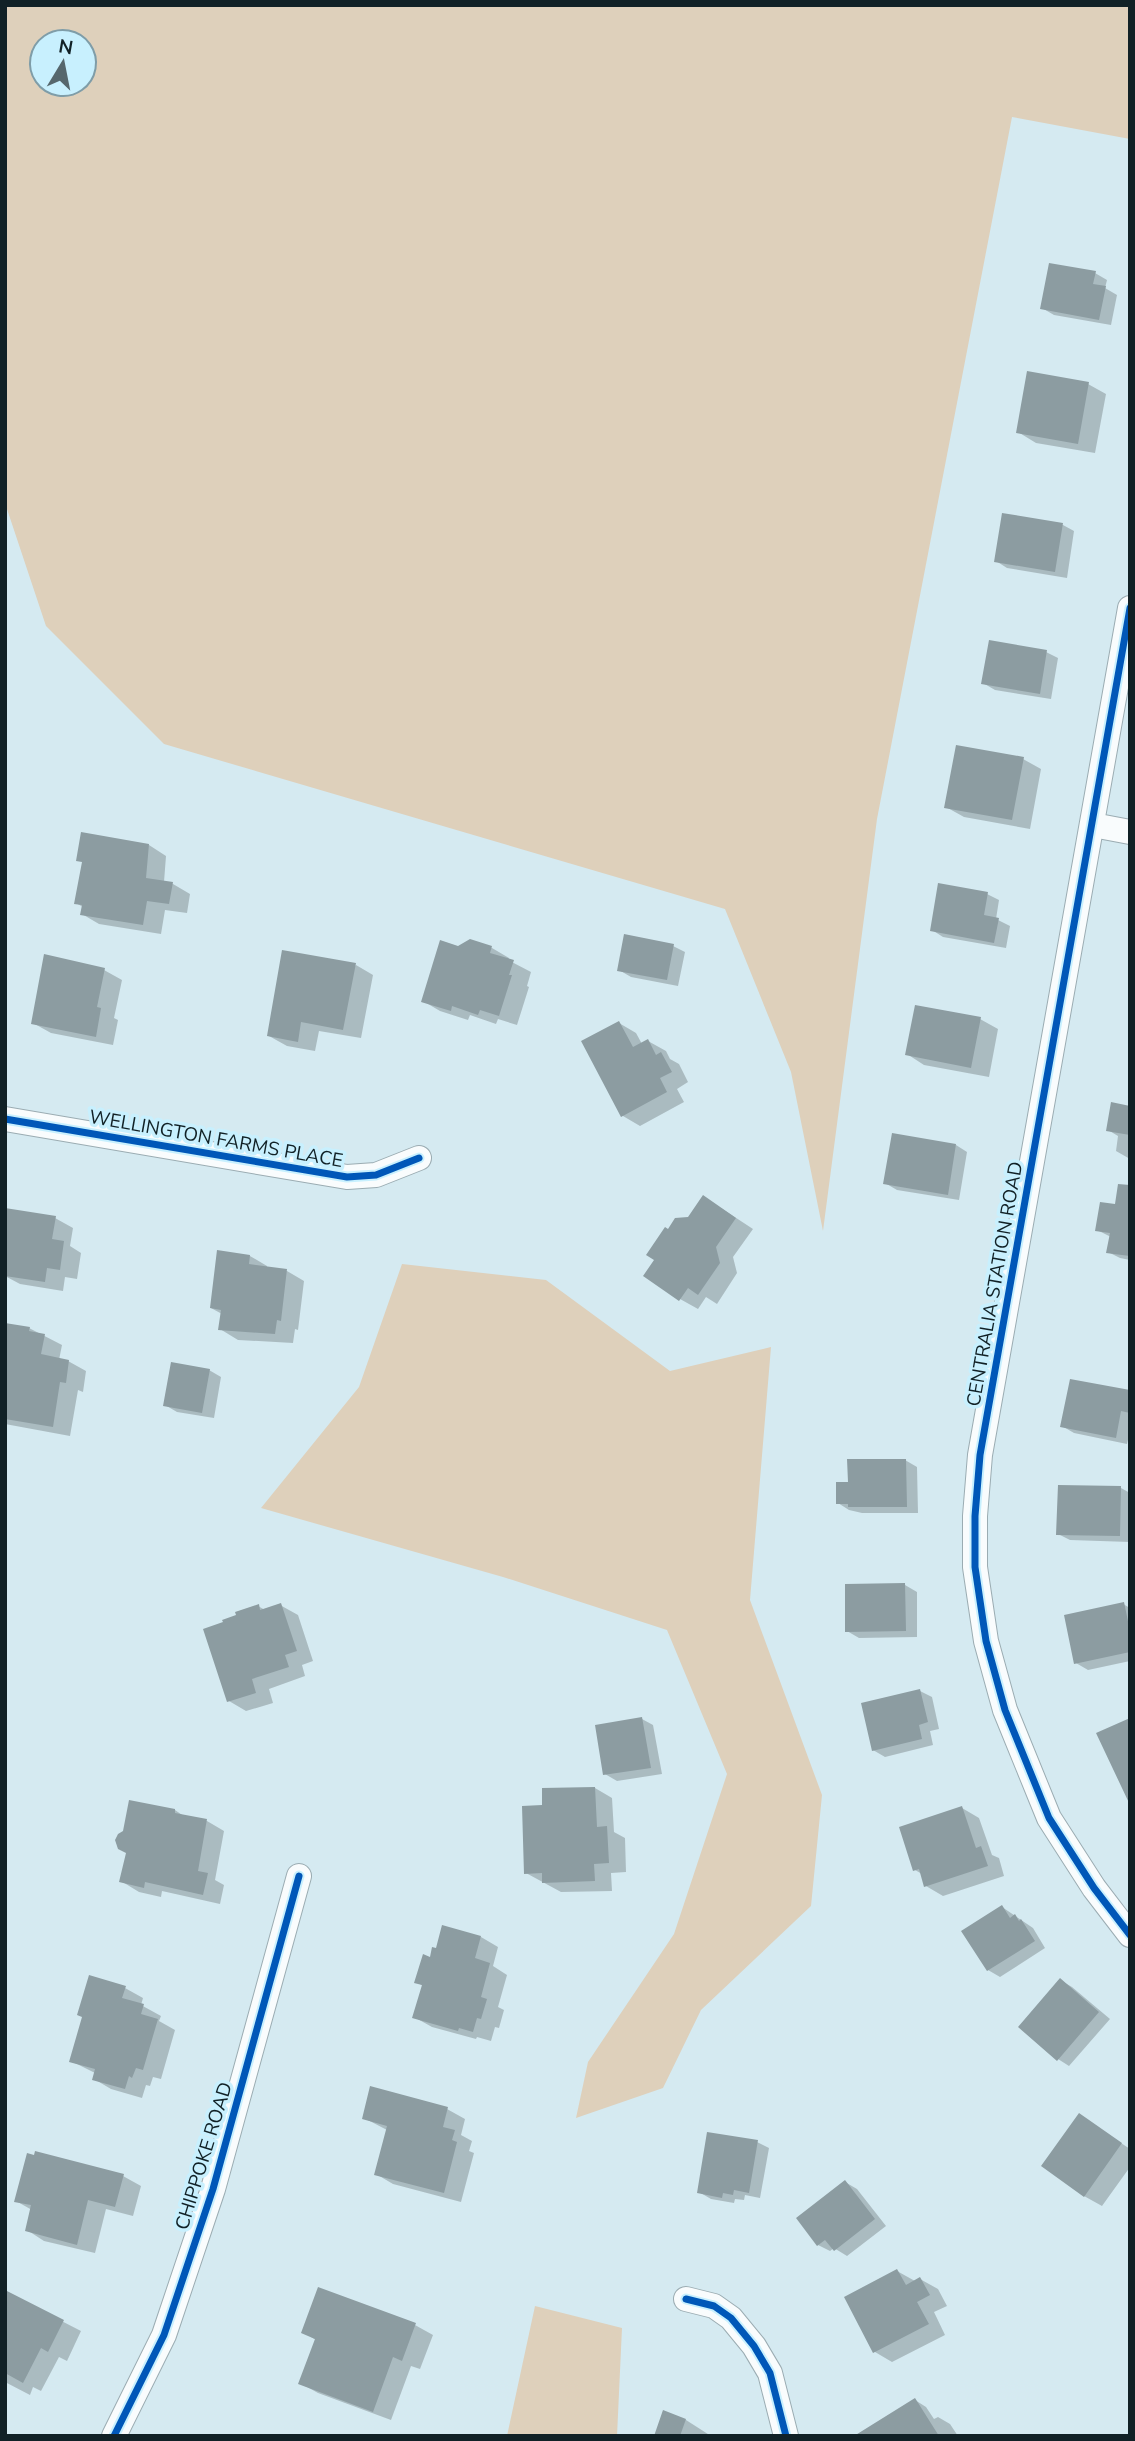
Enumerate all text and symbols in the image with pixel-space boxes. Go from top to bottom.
north arrow [28,28,98,98]
text: N [57,33,75,61]
street label: WELLINGTON FARMS PLACE [87,1104,345,1174]
street label: CENTRALIA STATION ROAD [961,1160,1029,1408]
street label: CHIPPOKE ROAD [169,2079,239,2233]

